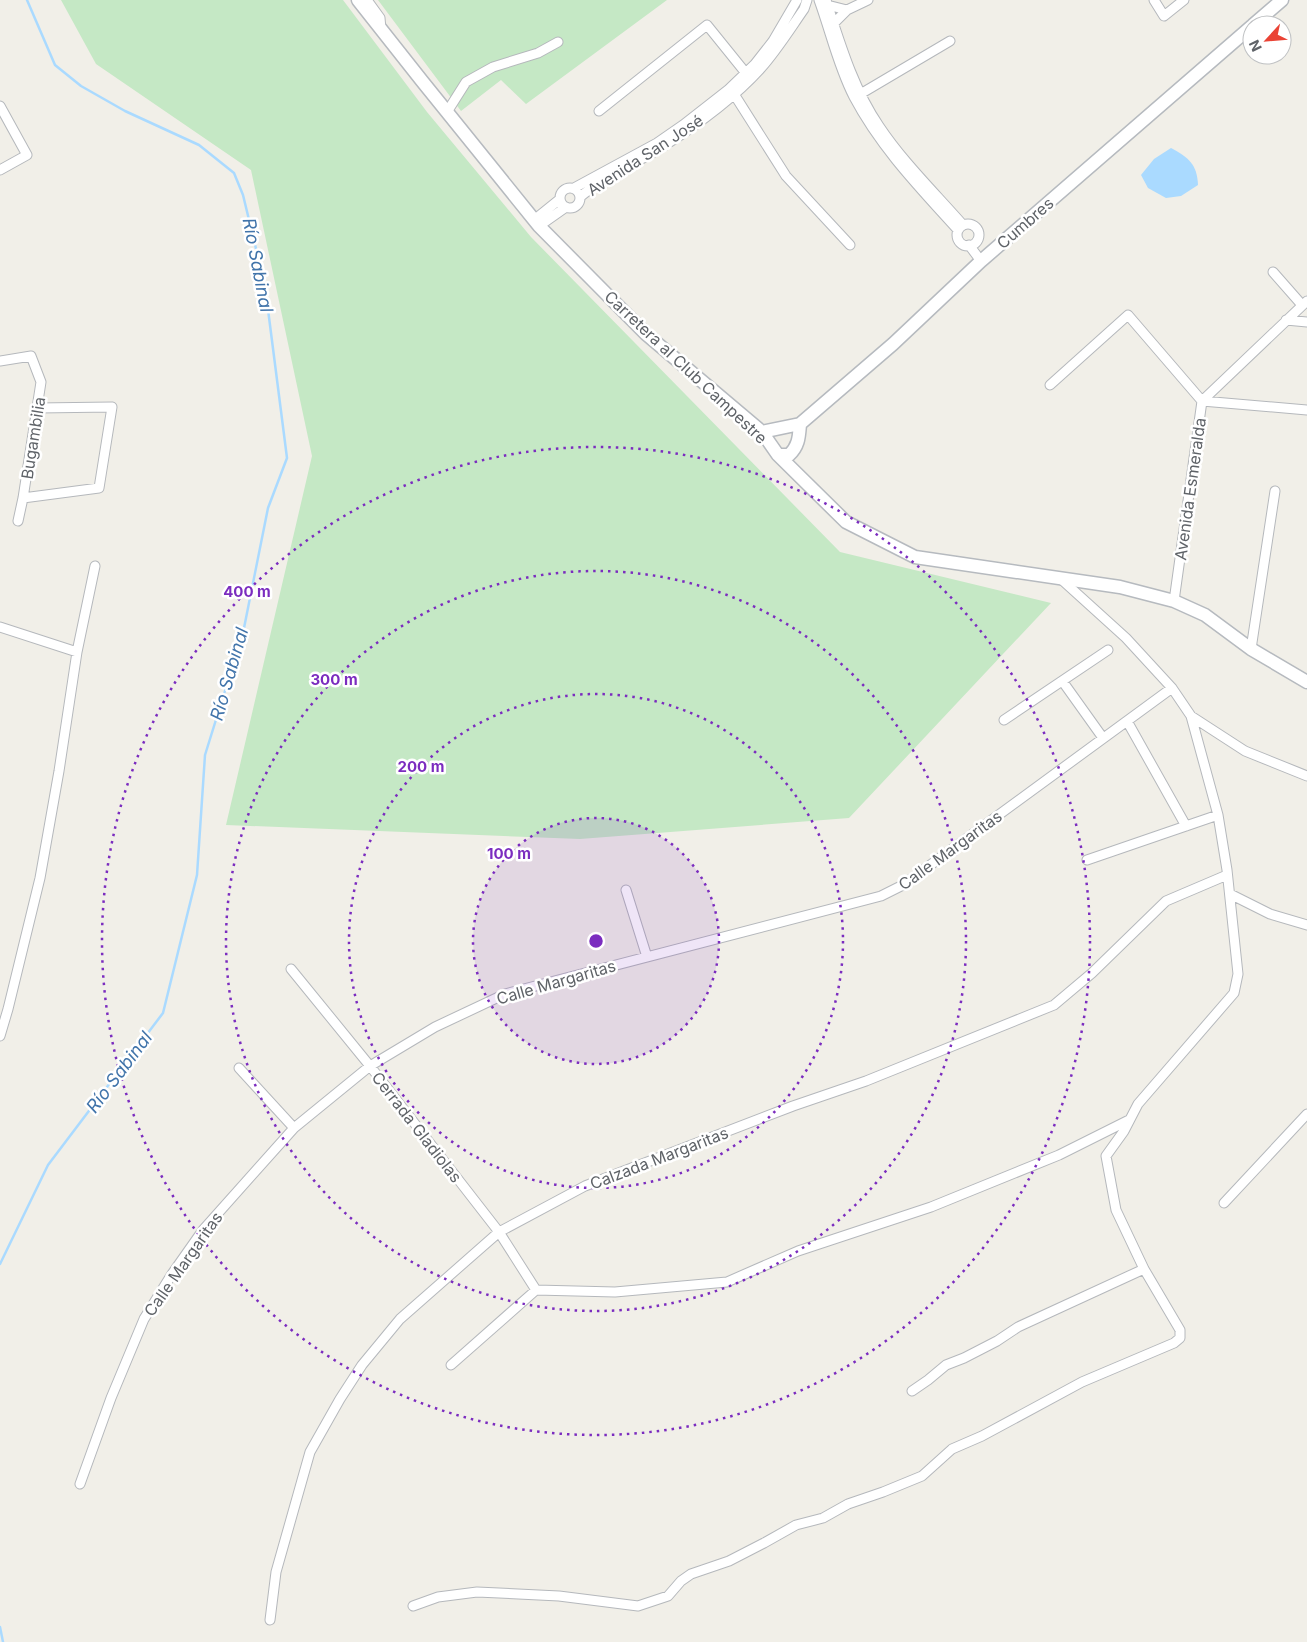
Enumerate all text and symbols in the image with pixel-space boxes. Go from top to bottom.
north arrow [1242,15,1292,65]
text: N [1245,37,1265,54]
street label: Avenida San José [583,110,707,200]
street label: Cumbres [993,193,1057,253]
water label: Río Sabinal [239,216,278,315]
street label: Carretera al Club Campestre [600,286,772,448]
street label: Bugambilia [17,395,49,481]
street label: Avenida Esmeralda [1170,416,1210,562]
text: 400 m [223,582,271,601]
water label: Río Sabinal [206,624,252,723]
text: 300 m [310,670,358,689]
text: 200 m [398,757,444,776]
street label: Calle Margaritas [894,806,1006,894]
text: 100 m [487,844,531,863]
centre of rings [587,932,605,950]
street label: Calle Margaritas [494,955,618,1009]
water label: Río Sabinal [82,1027,157,1117]
street label: Cerrada Gladiolas [368,1068,466,1186]
street label: Calzada Margaritas [587,1122,731,1194]
street label: Calle Margaritas [139,1208,227,1320]

